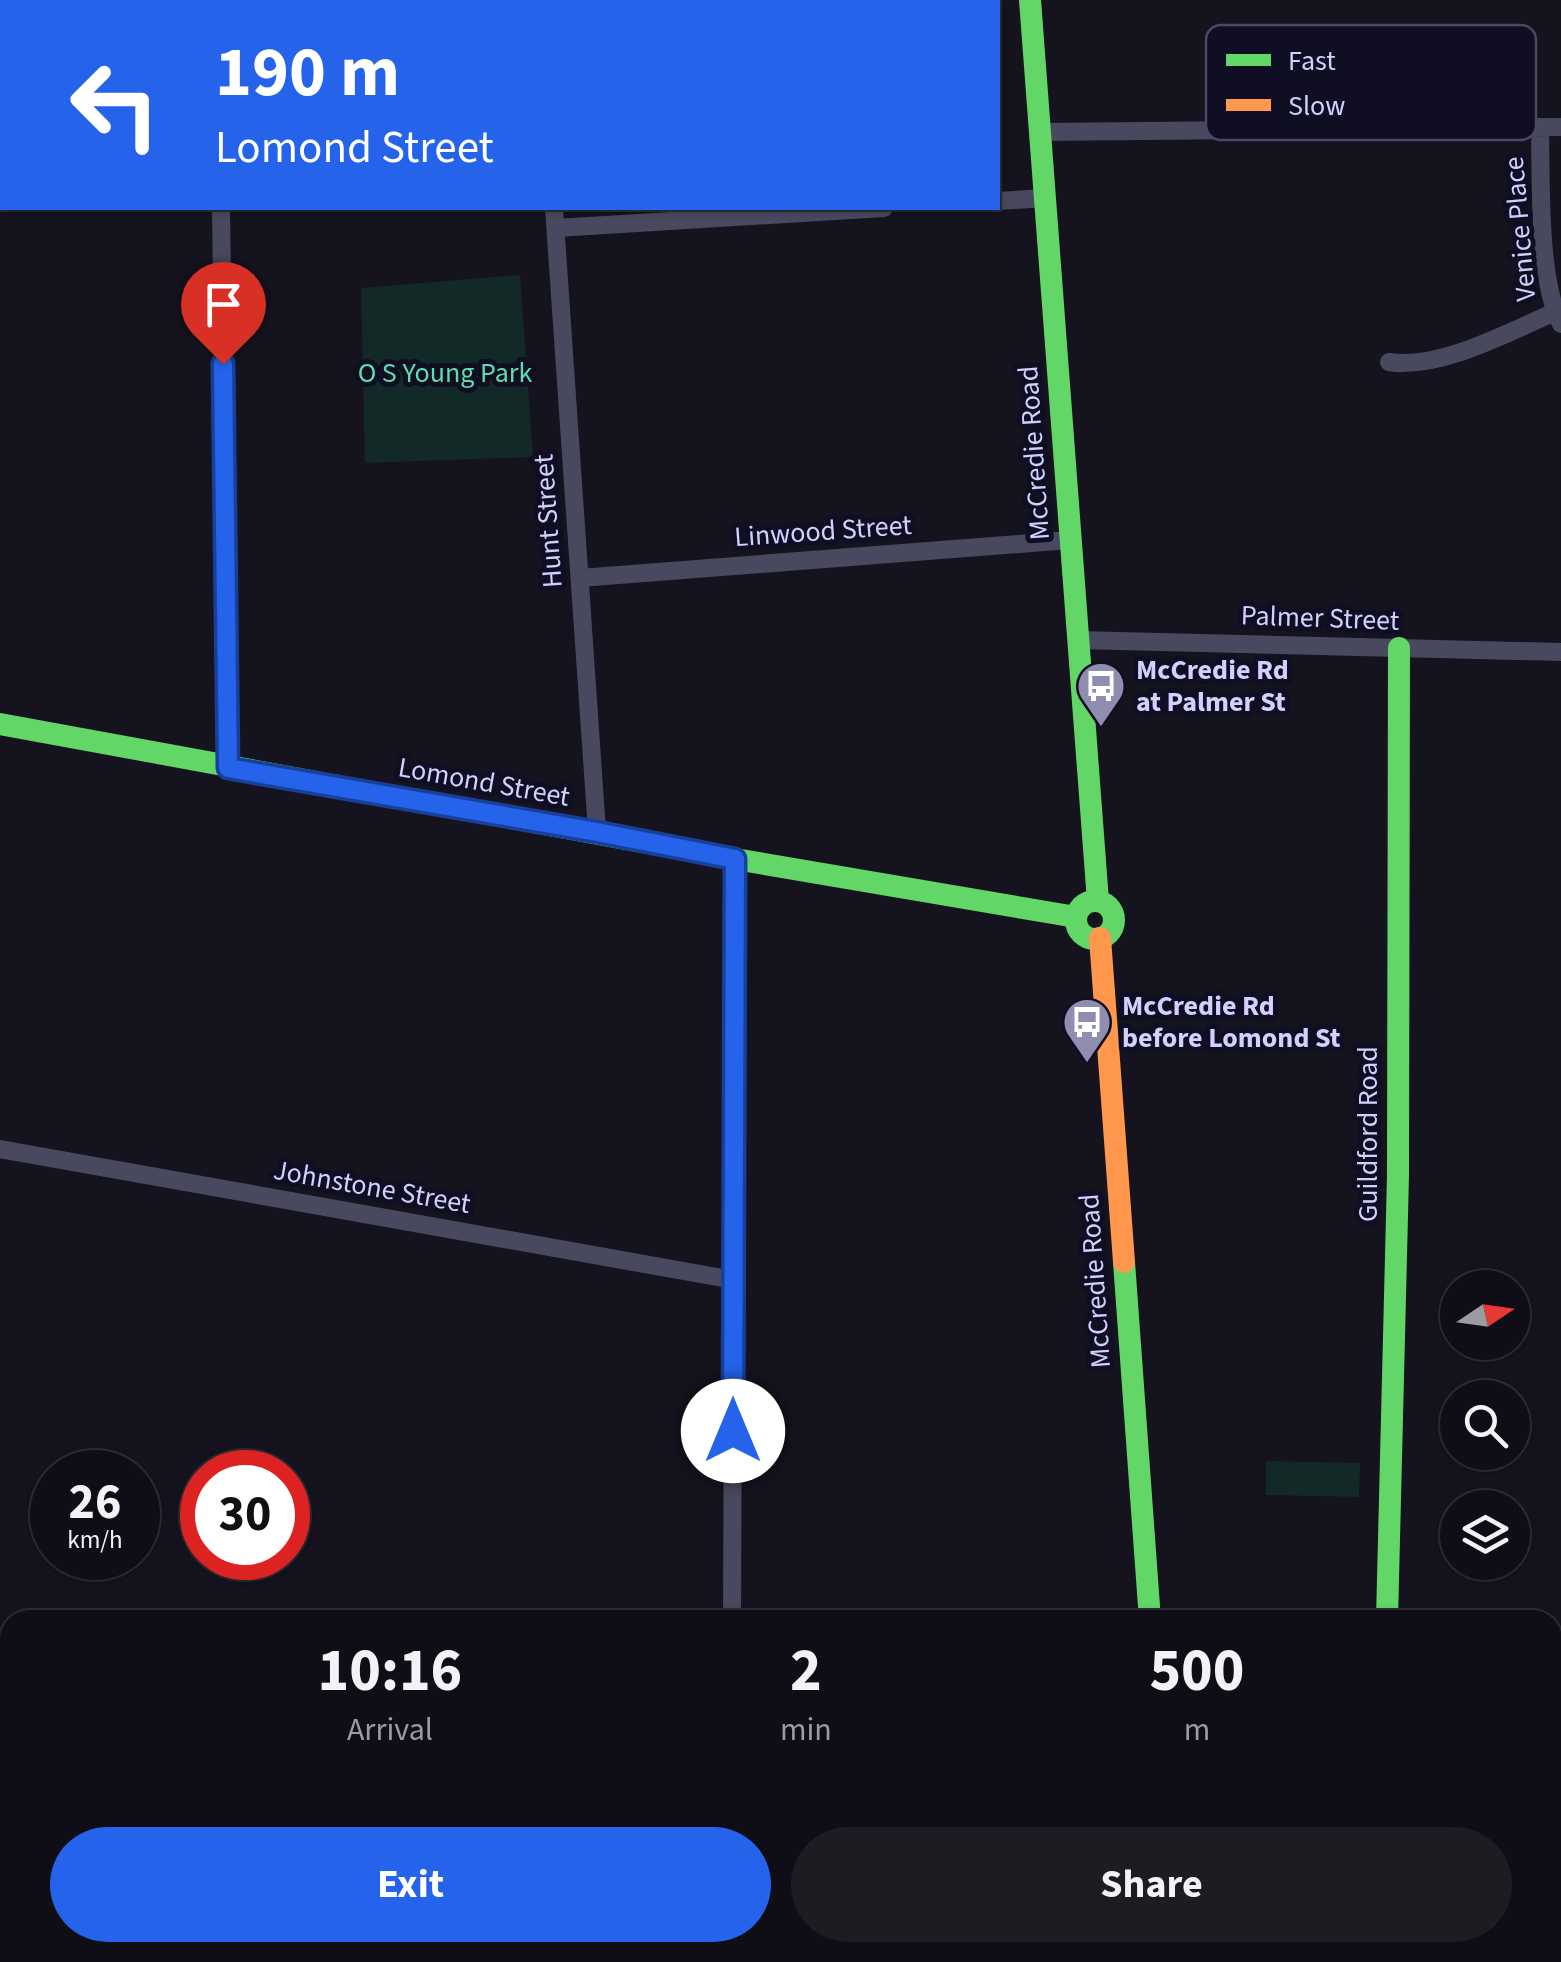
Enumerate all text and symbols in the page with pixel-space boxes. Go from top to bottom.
text: 190 m [215,23,400,123]
legend [1206,25,1536,140]
icon: left [50,40,180,170]
text: Fast [1288,41,1336,81]
text: Slow [1288,86,1345,126]
text: Lomond Street [215,116,494,180]
street label: Venice Place [1494,155,1546,303]
pin [181,262,266,365]
icon: arrive [196,277,251,332]
park label: O S Young Park [358,353,532,393]
street label: McCredie Road [1008,365,1060,541]
street label: Hunt Street [523,452,573,589]
street label: Linwood Street [733,505,913,557]
street label: Palmer Street [1240,595,1400,641]
place label: McCredie Rd at Palmer St [1136,650,1289,722]
bus stop icon: McCredie Rd at Palmer St [1075,660,1127,728]
street label: Lomond Street [395,747,573,817]
place label: McCredie Rd before Lomond St [1122,986,1341,1058]
bus stop icon: McCredie Rd before Lomond St [1061,996,1113,1064]
street label: Guildford Road [1348,1046,1388,1222]
street label: Johnstone Street [270,1150,474,1224]
street label: McCredie Road [1069,1193,1121,1369]
north arrow [1440,1270,1530,1360]
map controls [1440,1270,1530,1580]
position arrow [681,1379,785,1483]
button: search [1440,1380,1530,1470]
speed limit sign: 30 [180,1450,310,1580]
text: 26 [69,1467,121,1538]
button: layers [1440,1490,1530,1580]
text: km/h [67,1522,123,1558]
text: 10:16 [318,1629,462,1714]
text: 2 [790,1629,822,1714]
text: 500 [1149,1629,1244,1714]
text: Arrival [347,1707,433,1753]
text: min [780,1707,832,1753]
text: m [1184,1707,1210,1753]
button: Exit [50,1827,771,1942]
button: Share [791,1827,1512,1942]

